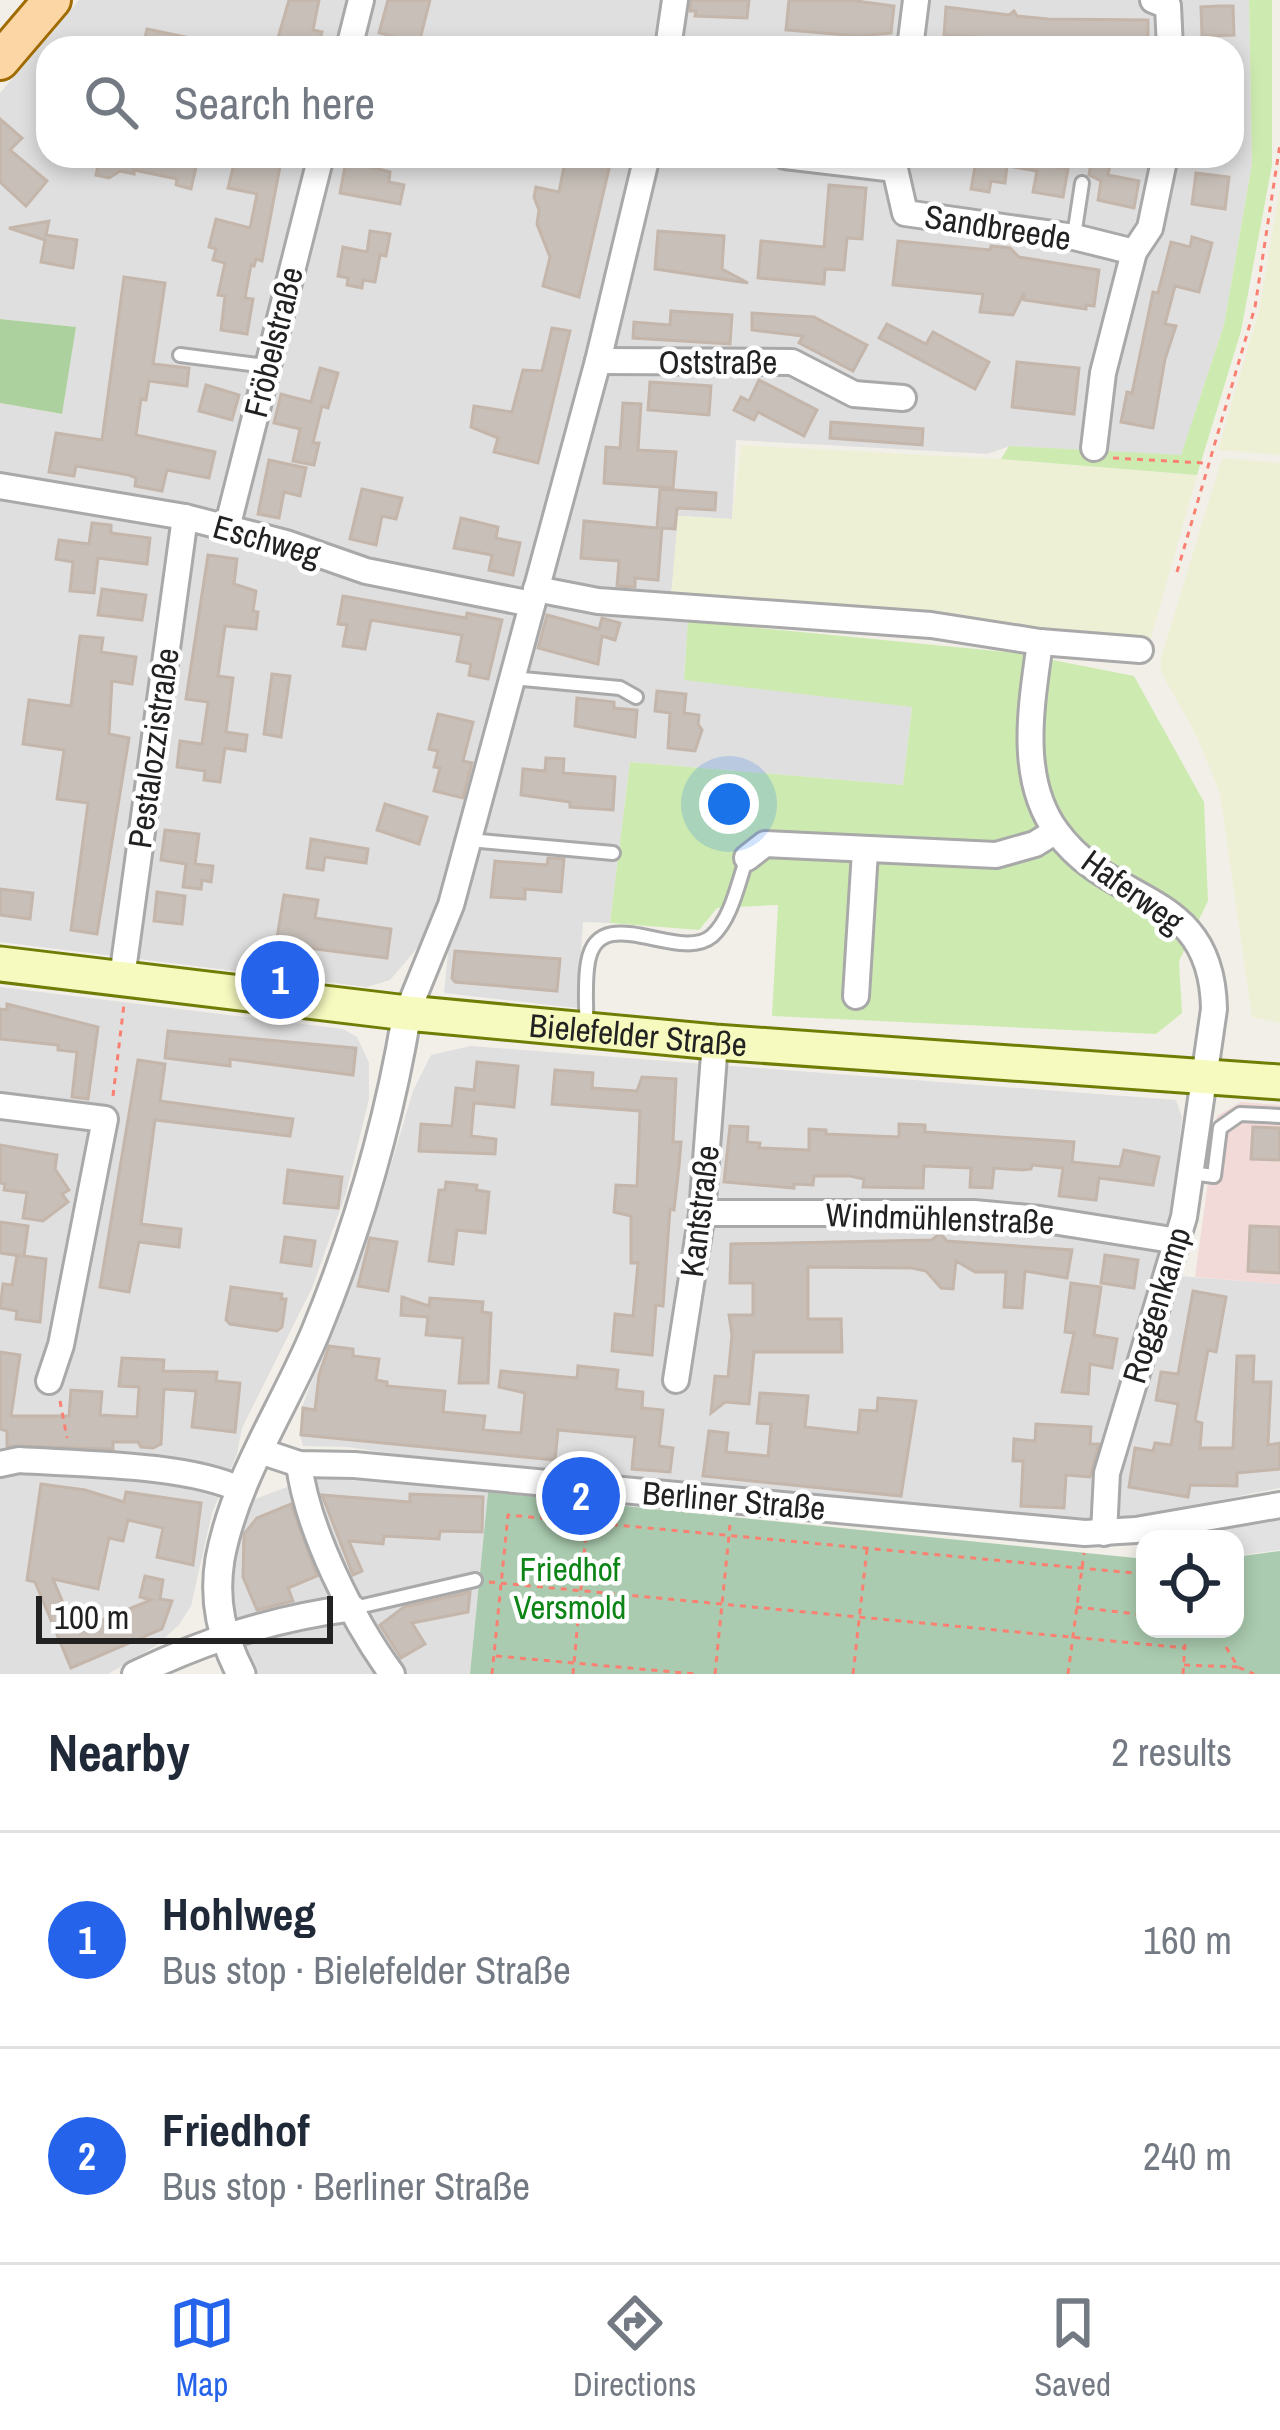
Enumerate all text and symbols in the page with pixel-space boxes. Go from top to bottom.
search box [36,36,1244,168]
icon: search [78,69,144,135]
text: Search here [174,72,375,133]
street label: Sandbreede [922,194,1074,260]
street label: Fröbelstraße [233,262,313,422]
street label: Oststraße [659,340,777,384]
street label: Eschweg [208,504,326,576]
street label: Pestalozzistraße [117,645,189,851]
your location [699,774,759,834]
street label: Haferweg [1073,839,1193,943]
pin: 1 [241,935,319,1025]
street label: Bielefelder Straße [527,1003,748,1066]
street label: Kantstraße [669,1143,729,1279]
street label: Windmühlenstraße [825,1192,1055,1244]
street label: Roggenkamp [1111,1222,1201,1388]
pin: 2 [542,1451,620,1541]
street label: Berliner Straße [641,1470,827,1530]
map controls [1136,1530,1244,1638]
button: locate [1136,1530,1244,1638]
park label: Friedhof Versmold [514,1547,626,1629]
scale bar [36,1590,333,1643]
text: 100 m [54,1595,129,1639]
text: Nearby [48,1718,190,1787]
text: 2 results [1111,1726,1232,1778]
text: Hohlweg [162,1883,316,1944]
text: 1 [78,1914,96,1966]
text: 160 m [1143,1914,1232,1966]
text: Bus stop · Bielefelder Straße [162,1944,571,1996]
text: Friedhof [162,2099,310,2160]
text: 2 [78,2130,96,2182]
text: 240 m [1143,2130,1232,2182]
text: Bus stop · Berliner Straße [162,2160,530,2212]
tab: Map [169,2290,235,2406]
tab: Directions [573,2290,696,2406]
tab: Saved [1034,2290,1111,2406]

